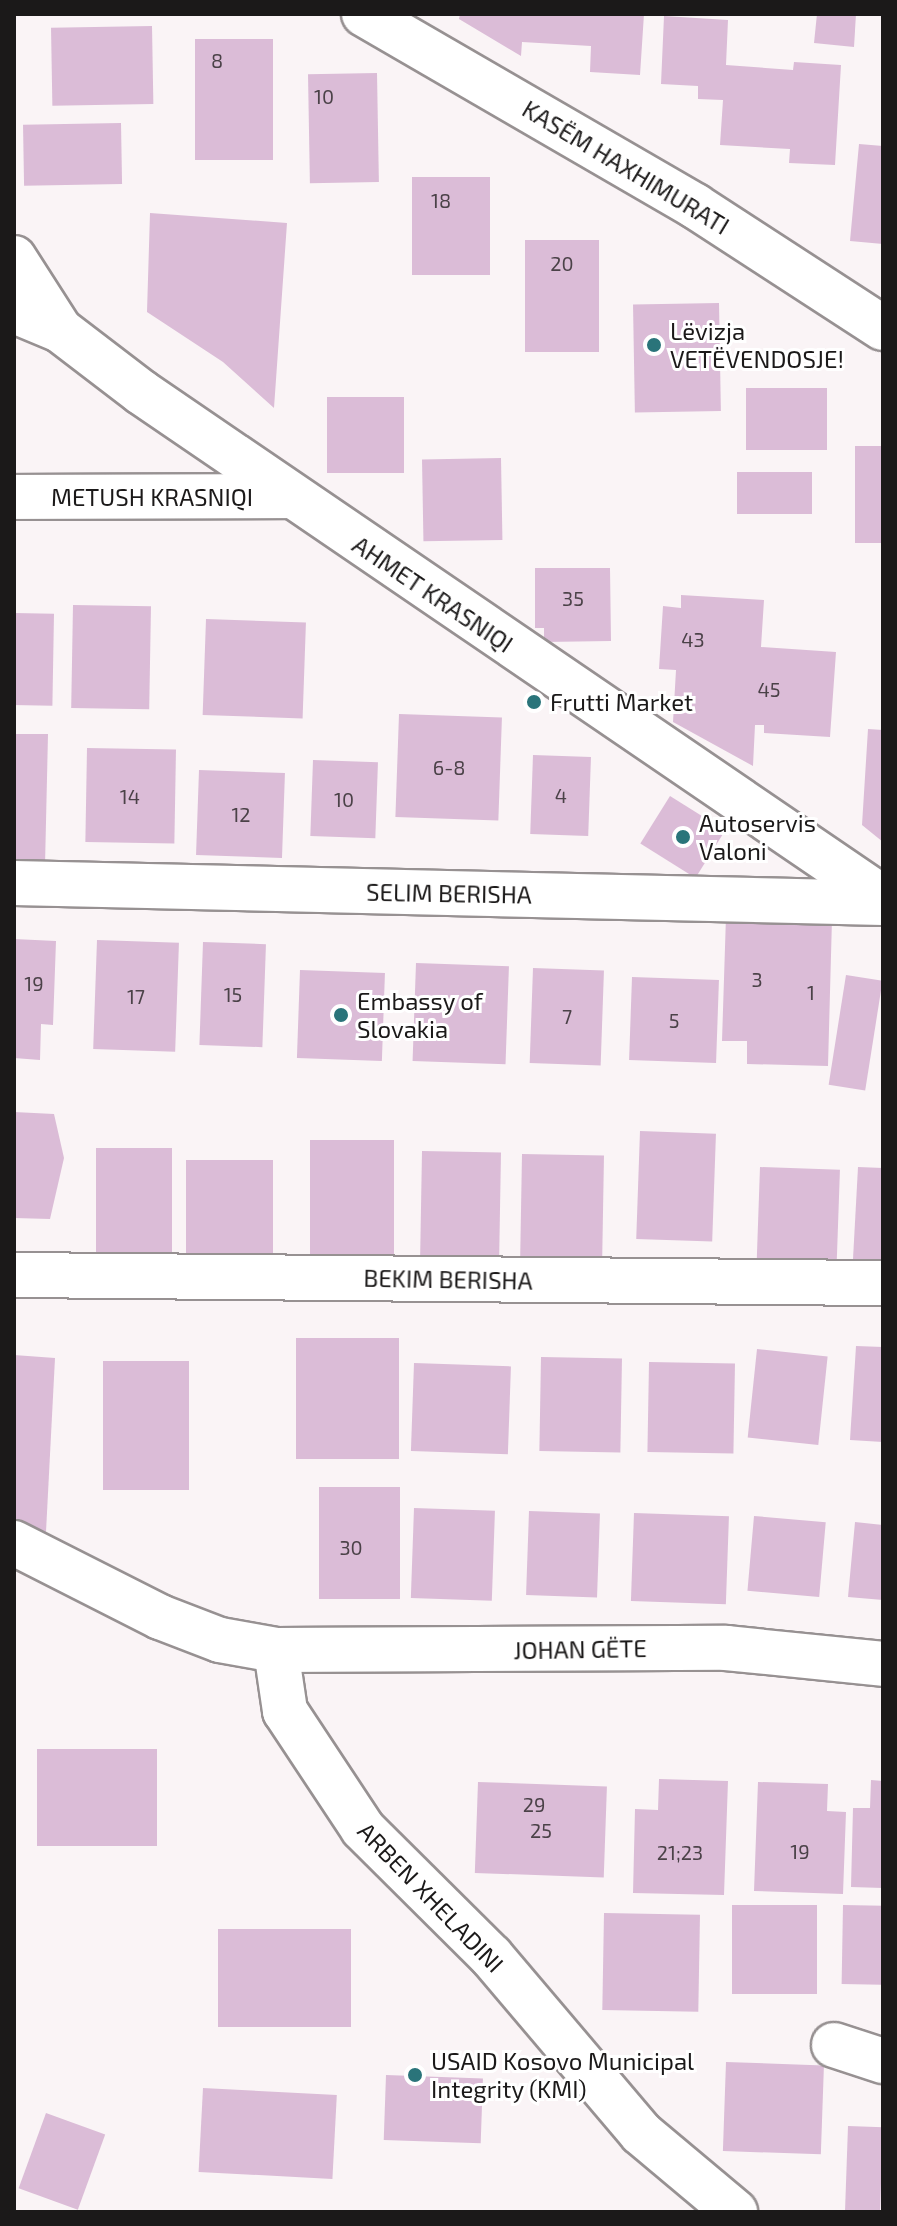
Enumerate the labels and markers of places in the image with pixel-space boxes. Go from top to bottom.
place label: Lëvizja VETËVENDOSJE! [670,317,844,373]
marker: Lëvizja VETËVENDOSJE! [645,336,663,354]
place label: Frutti Market [550,688,693,716]
marker: Frutti Market [525,693,543,711]
place label: Autoservis Valoni [699,809,816,865]
marker: Autoservis Valoni [674,828,692,846]
place label: Embassy of Slovakia [357,987,483,1043]
marker: Embassy of Slovakia [332,1006,350,1024]
place label: USAID Kosovo Municipal Integrity (KMI) [431,2047,694,2103]
marker: USAID Kosovo Municipal Integrity (KMI) [406,2066,424,2084]

